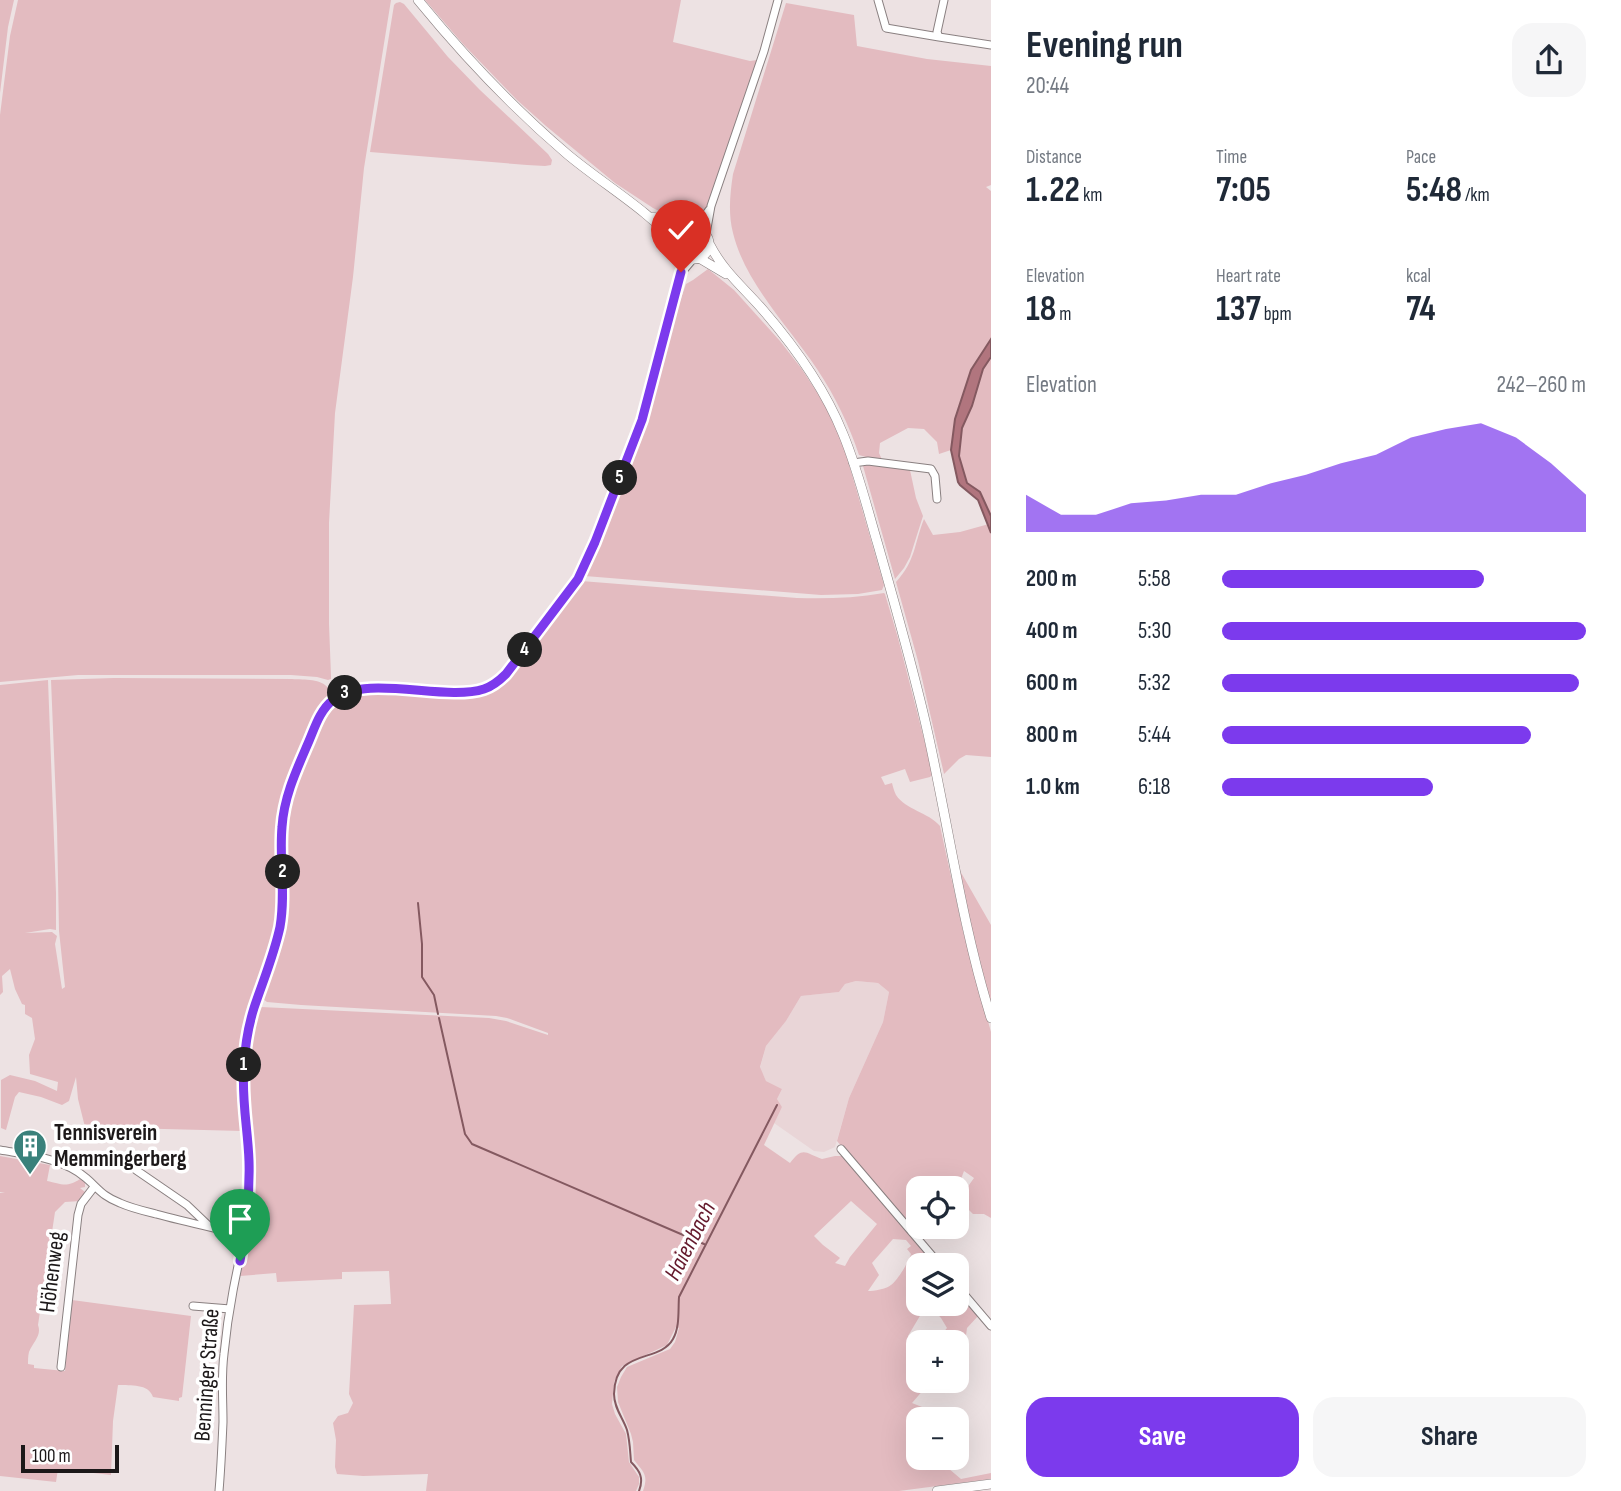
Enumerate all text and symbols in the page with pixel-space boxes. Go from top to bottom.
text: Evening run [1026,23,1183,68]
button: share [1512,23,1586,97]
text: 20:44 [1026,72,1069,100]
text: Distance [1026,146,1082,169]
text: Time [1216,146,1247,169]
text: Pace [1406,146,1436,169]
text: 1.22 [1026,169,1080,212]
text: 7:05 [1216,169,1271,212]
text: 5:48 [1406,169,1462,212]
text: km [1080,184,1102,207]
text: /km [1462,184,1490,207]
pin [651,200,711,272]
icon: check [662,211,700,249]
text: Elevation [1026,265,1085,288]
text: Heart rate [1216,265,1281,288]
text: kcal [1406,265,1431,288]
text: 18 [1026,288,1056,331]
text: 137 [1216,288,1261,331]
text: 74 [1406,288,1436,331]
text: m [1056,303,1071,326]
text: bpm [1261,303,1292,326]
text: Elevation [1026,371,1097,399]
text: 242–260 m [1496,371,1586,399]
pin: 5 [602,461,638,496]
text: 5 [615,466,624,489]
text: 200 m [1026,565,1077,593]
text: 5:58 [1138,565,1171,593]
text: 400 m [1026,617,1077,645]
text: 5:30 [1138,617,1171,645]
pin: 4 [508,632,542,668]
text: 4 [520,638,529,661]
text: 600 m [1026,669,1078,697]
text: 5:32 [1138,669,1171,697]
pin: 3 [328,676,362,710]
text: 3 [340,681,349,704]
text: 800 m [1026,721,1078,749]
text: 5:44 [1138,721,1171,749]
text: 1.0 km [1026,773,1080,801]
text: 6:18 [1138,773,1171,801]
pin: 2 [266,854,300,890]
text: 2 [278,860,287,883]
pin: 1 [226,1048,262,1082]
text: 1 [240,1053,247,1076]
place label: Tennisverein Memmingerberg [54,1119,187,1173]
building icon: Tennisverein Memmingerberg [11,1127,49,1176]
map controls [906,1176,969,1470]
button: locate [906,1176,969,1239]
pin [210,1189,270,1261]
water label: Haienbach [658,1197,722,1285]
icon: arrive [221,1200,259,1238]
street label: Höhenweg [33,1230,71,1314]
button: layers [906,1253,969,1316]
street label: Benninger Straße [188,1308,226,1442]
button: + [906,1330,969,1393]
button: Save [1026,1397,1299,1477]
button: Share [1313,1397,1586,1477]
button: − [906,1407,969,1470]
scale bar [21,1442,119,1474]
text: 100 m [32,1445,71,1468]

